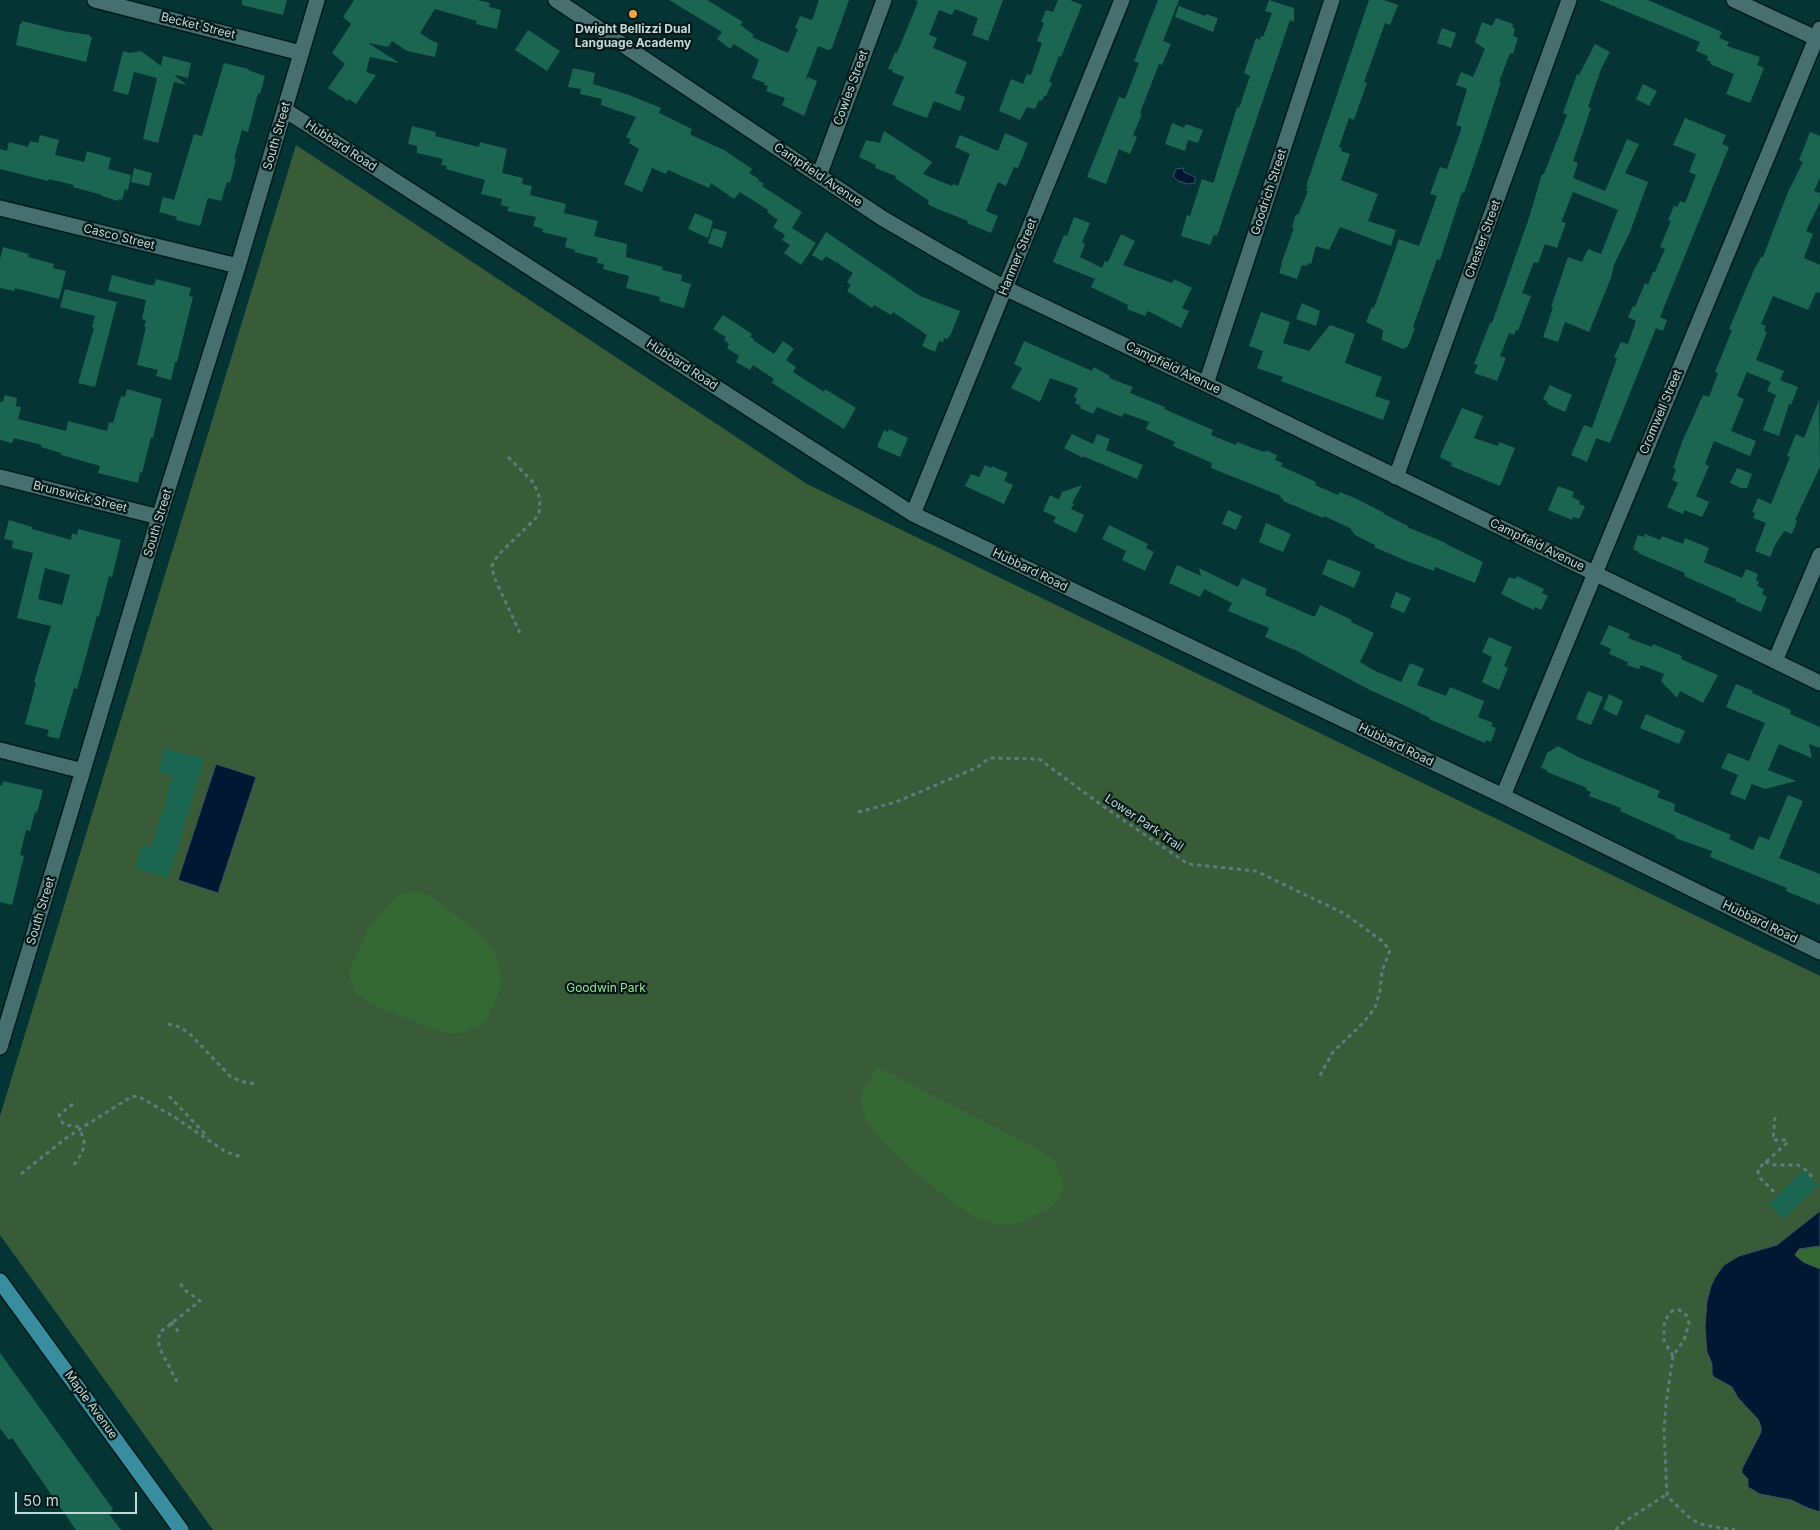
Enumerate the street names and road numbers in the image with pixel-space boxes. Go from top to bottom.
street label: Becket Street [159,10,237,42]
street label: Cowles Street [831,48,871,128]
street label: South Street [260,100,294,172]
street label: Hubbard Road [303,118,379,174]
street label: Campfield Avenue [771,140,865,210]
street label: Goodrich Street [1248,147,1290,237]
street label: Chester Street [1462,198,1504,280]
street label: Hanmer Street [996,216,1040,298]
street label: Casco Street [82,221,156,253]
street label: Hubbard Road [644,337,720,393]
street label: Campfield Avenue [1123,339,1223,397]
street label: Cromwell Street [1637,368,1685,456]
street label: Brunswick Street [32,478,128,516]
street label: South Street [141,487,175,559]
street label: Campfield Avenue [1487,516,1587,574]
street label: Hubbard Road [990,546,1070,594]
street label: Hubbard Road [1356,721,1436,769]
street label: Lower Park Trail [1102,791,1186,855]
street label: South Street [24,875,58,947]
street label: Hubbard Road [1720,898,1800,946]
street label: Maple Avenue [62,1368,120,1442]

